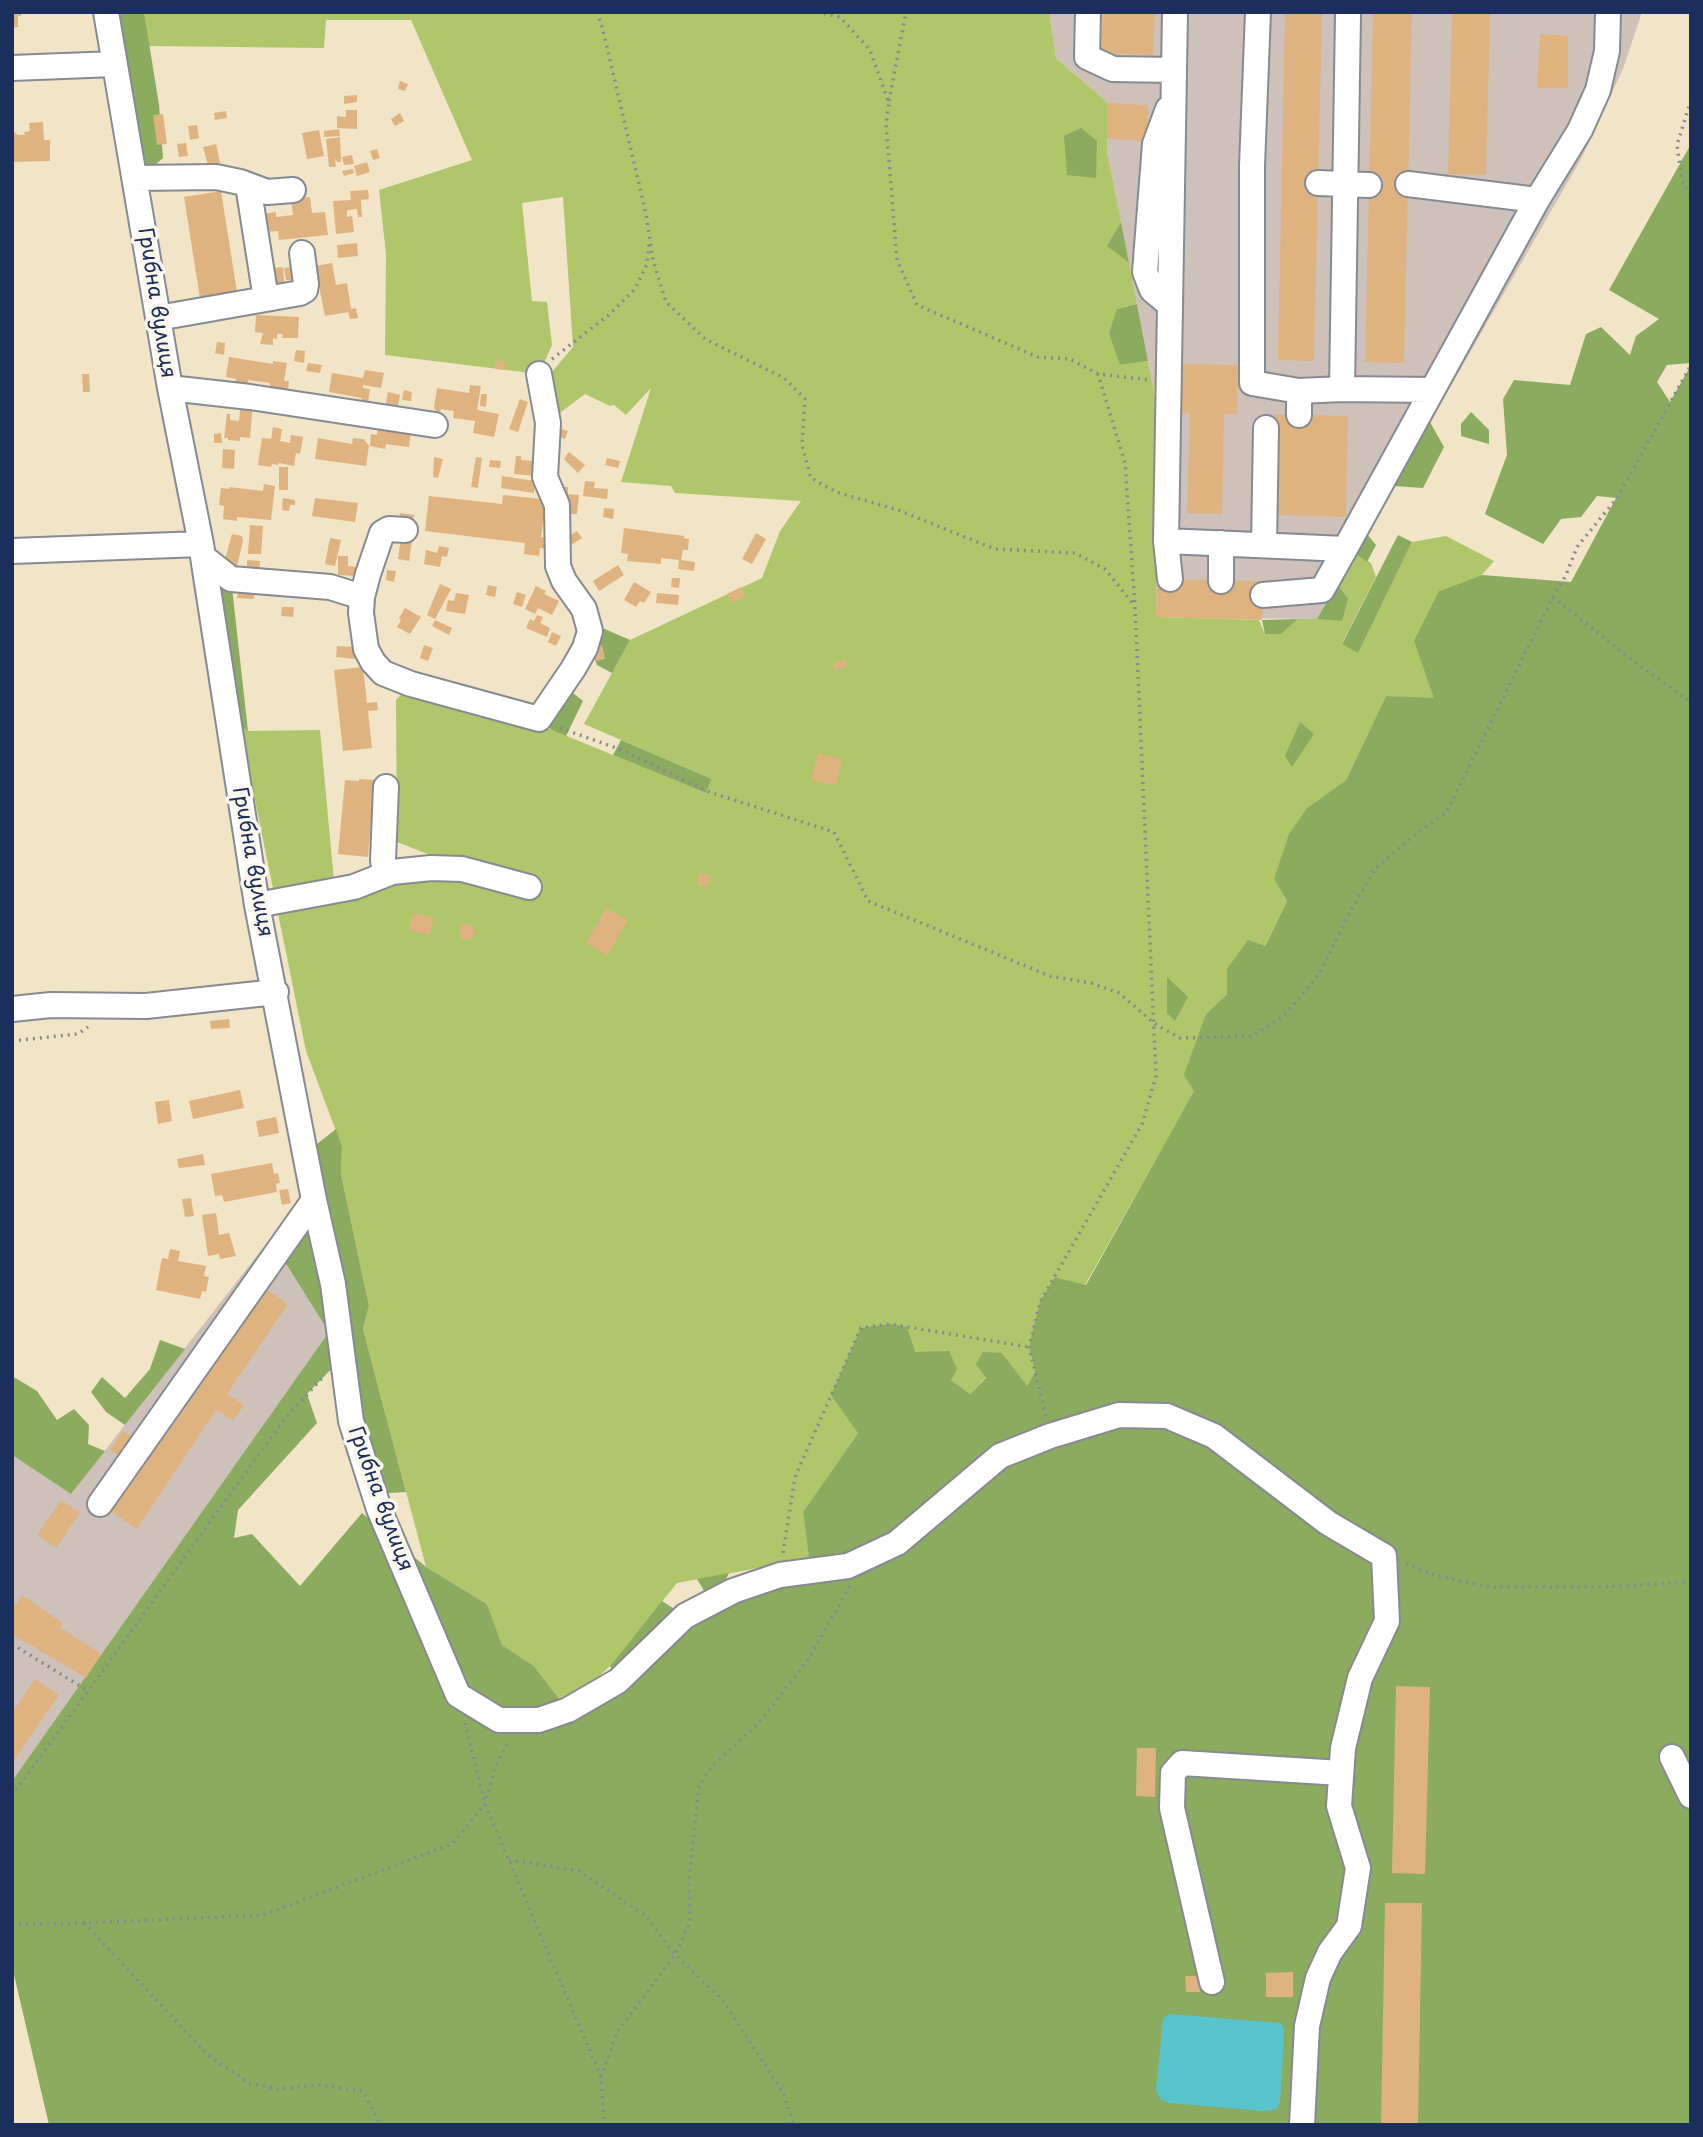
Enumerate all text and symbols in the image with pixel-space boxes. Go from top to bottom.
street label: Грибна вулиця [132,226,180,380]
street label: Грибна вулиця [226,785,278,939]
street label: Грибна вулиця [342,1423,418,1575]

